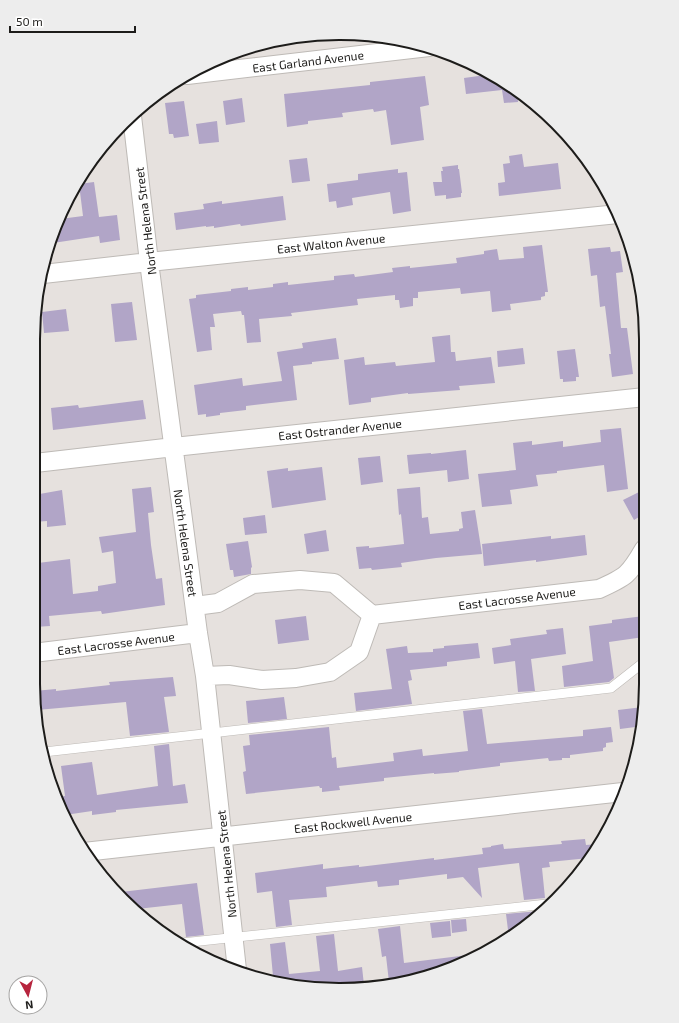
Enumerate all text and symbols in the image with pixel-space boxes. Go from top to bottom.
scale bar [10,8,135,34]
text: 50 m [16,14,43,28]
street label: East Garland Avenue [251,47,365,75]
street label: North Helena Street [131,166,159,276]
street label: East Walton Avenue [276,230,386,256]
street label: East Ostrander Avenue [278,416,402,442]
street label: North Helena Street [172,488,201,598]
street label: East Lacrosse Avenue [458,584,576,612]
street label: East Lacrosse Avenue [57,629,175,657]
street label: North Helena Street [213,809,239,919]
street label: East Rockwell Avenue [293,809,413,835]
north arrow [8,975,48,1015]
text: N [24,998,34,1012]

